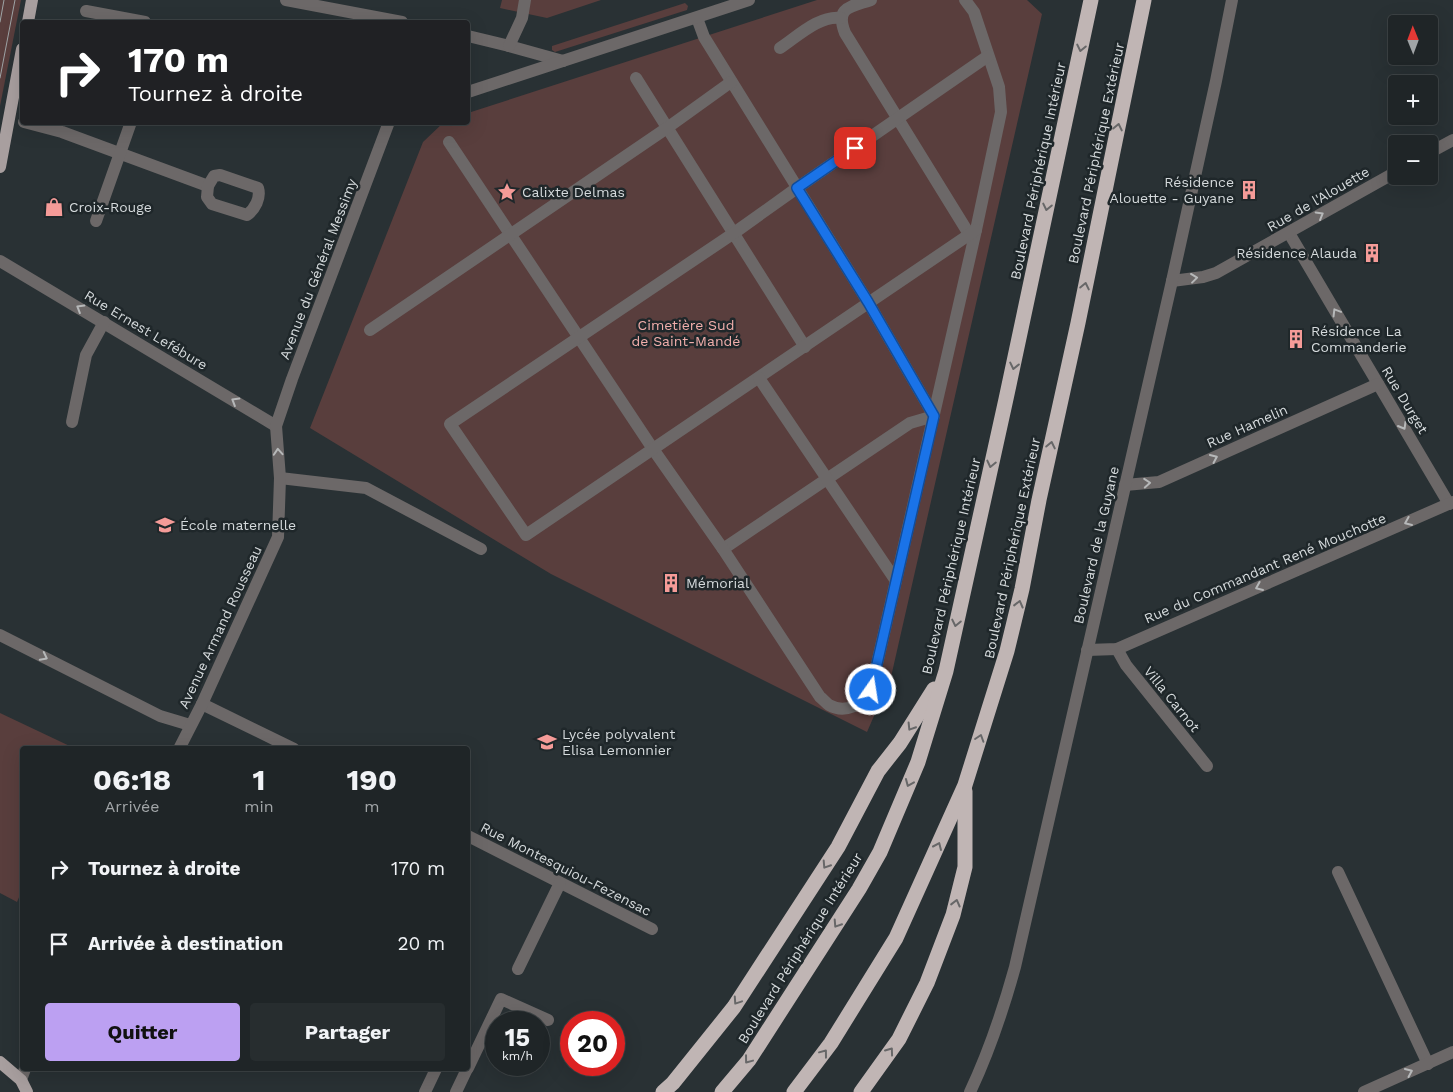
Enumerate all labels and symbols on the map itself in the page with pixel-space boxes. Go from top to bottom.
north arrow [1388,15,1438,65]
street label: Boulevard Périphérique Extérieur [1065,41,1127,265]
one-way arrow [1076,43,1087,52]
street label: Boulevard Périphérique Intérieur [1007,60,1069,281]
one-way arrow [1112,122,1123,131]
pin [834,127,876,169]
street label: Rue de l'Alouette [1264,163,1372,235]
place label: Résidence Alouette - Guyane [1109,174,1234,206]
street label: Avenue du Général Messimy [276,176,360,362]
building icon: Résidence Alouette - Guyane [1238,179,1260,201]
place icon: Calixte Delmas [496,181,518,203]
place label: Calixte Delmas [522,184,625,200]
shop icon: Croix-Rouge [43,196,65,218]
place label: Croix-Rouge [69,199,152,215]
one-way arrow [1043,202,1053,211]
one-way arrow [1314,211,1323,221]
building icon: Résidence Alauda [1361,242,1383,264]
place label: Résidence Alauda [1236,245,1357,261]
one-way arrow [1191,273,1199,284]
one-way arrow [1080,281,1090,290]
street label: Rue Ernest Lefébure [82,287,210,373]
one-way arrow [77,305,86,315]
one-way arrow [1332,308,1342,317]
park label: Cimetière Sud de Saint-Mandé [632,317,740,349]
place label: Résidence La Commanderie [1311,323,1407,355]
building icon: Résidence La Commanderie [1285,328,1307,350]
one-way arrow [1009,361,1020,370]
street label: Rue Durget [1379,363,1431,437]
one-way arrow [231,398,240,408]
street label: Rue Hamelin [1204,401,1290,451]
one-way arrow [1397,420,1407,429]
street label: Boulevard Périphérique Extérieur [981,436,1043,660]
one-way arrow [1045,440,1056,449]
one-way arrow [273,448,284,456]
one-way arrow [1209,453,1218,464]
street label: Boulevard Périphérique Intérieur [918,456,984,676]
one-way arrow [986,459,997,468]
street label: Boulevard de la Guyane [1070,465,1122,625]
one-way arrow [1144,478,1152,489]
street label: Rue du Commandant René Mouchotte [1142,510,1388,626]
school or university icon: École maternelle [154,514,176,536]
one-way arrow [1404,515,1413,526]
place label: École maternelle [180,517,296,533]
street label: Avenue Armand Rousseau [175,543,265,711]
building icon: Mémorial [660,572,682,594]
place label: Mémorial [686,575,750,591]
one-way arrow [1255,580,1264,591]
one-way arrow [1013,599,1024,608]
one-way arrow [951,618,962,627]
one-way arrow [38,651,47,661]
position arrow [844,663,896,715]
street label: Villa Carnot [1141,663,1203,735]
one-way arrow [907,721,917,730]
place label: Lycée polyvalent Elisa Lemonnier [562,726,675,758]
school or university icon: Lycée polyvalent Elisa Lemonnier [536,731,558,753]
one-way arrow [974,734,984,743]
one-way arrow [904,778,915,787]
street label: Rue Montesquiou-Fezensac [478,819,654,919]
one-way arrow [931,842,942,851]
street label: Boulevard Périphérique Intérieur [734,849,866,1046]
one-way arrow [823,859,832,869]
one-way arrow [950,899,961,908]
one-way arrow [834,918,843,927]
one-way arrow [734,995,743,1005]
speed limit sign: 20 [560,1011,625,1076]
one-way arrow [884,1047,893,1057]
one-way arrow [818,1050,826,1059]
one-way arrow [746,1054,754,1063]
one-way arrow [1404,1068,1413,1079]

